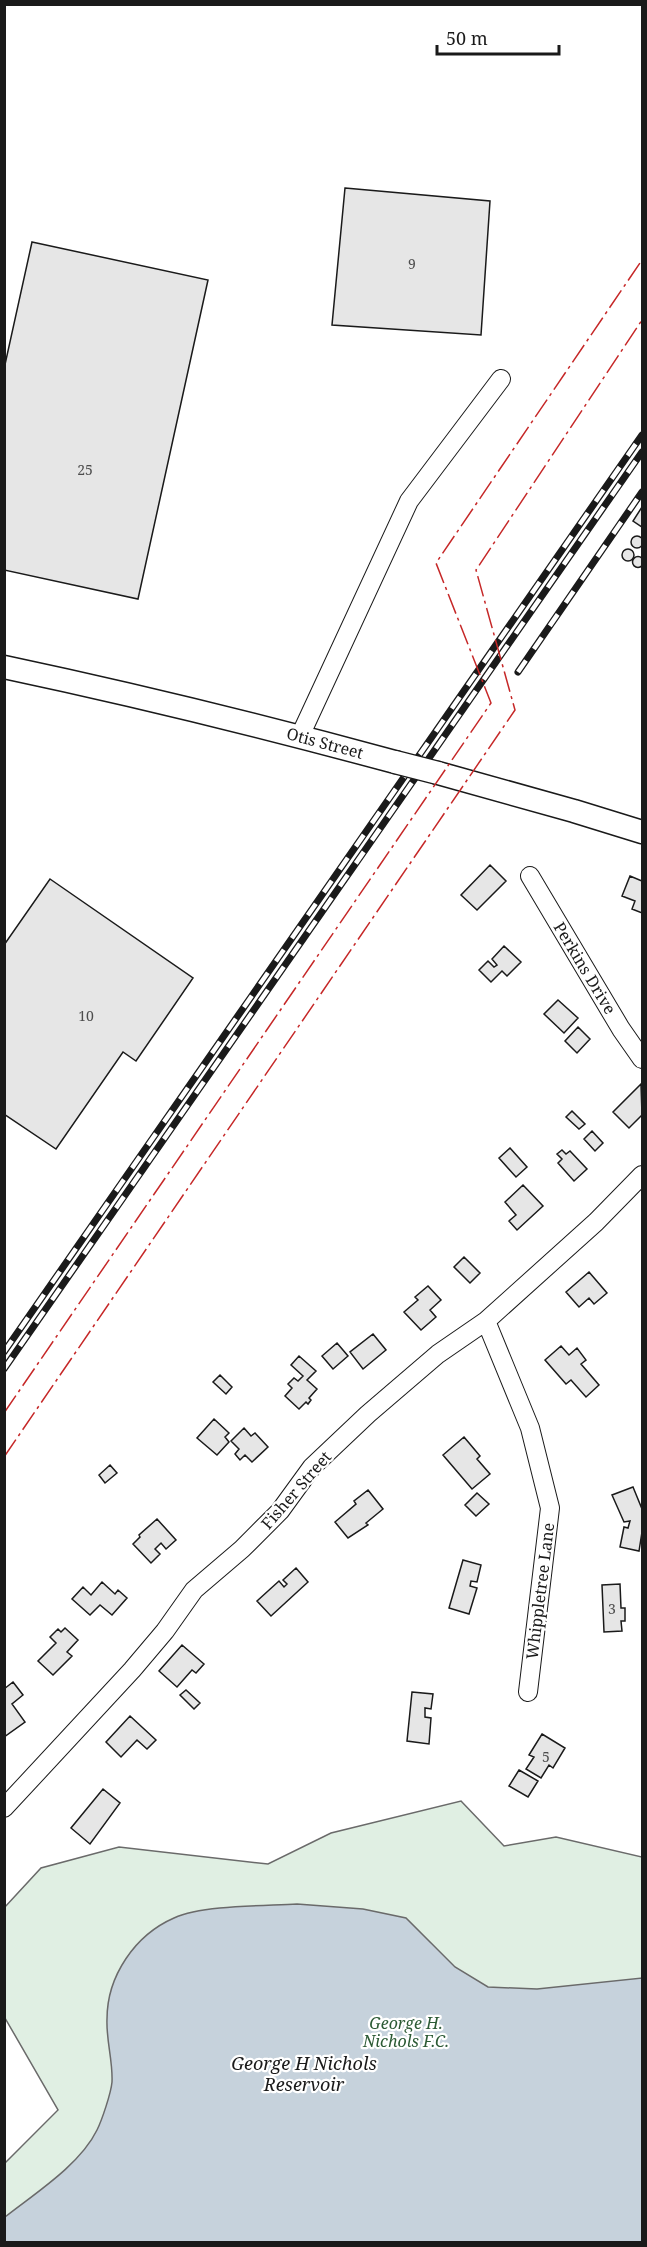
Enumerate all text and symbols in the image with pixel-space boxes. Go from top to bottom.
scale bar [437,18,558,56]
text: 50 m [446,26,488,50]
house number: 9 [408,254,416,273]
house number: 25 [77,460,93,479]
street label: Otis Street [284,722,366,764]
street label: Perkins Drive [549,918,621,1018]
house number: 10 [78,1006,94,1025]
street label: Fisher Street [256,1446,336,1534]
street label: Whippletree Lane [521,1521,559,1661]
house number: 3 [608,1599,616,1618]
house number: 5 [542,1747,550,1766]
park label: George H. Nichols F.C. [362,2012,449,2052]
water label: George H Nichols Reservoir [231,2051,377,2096]

